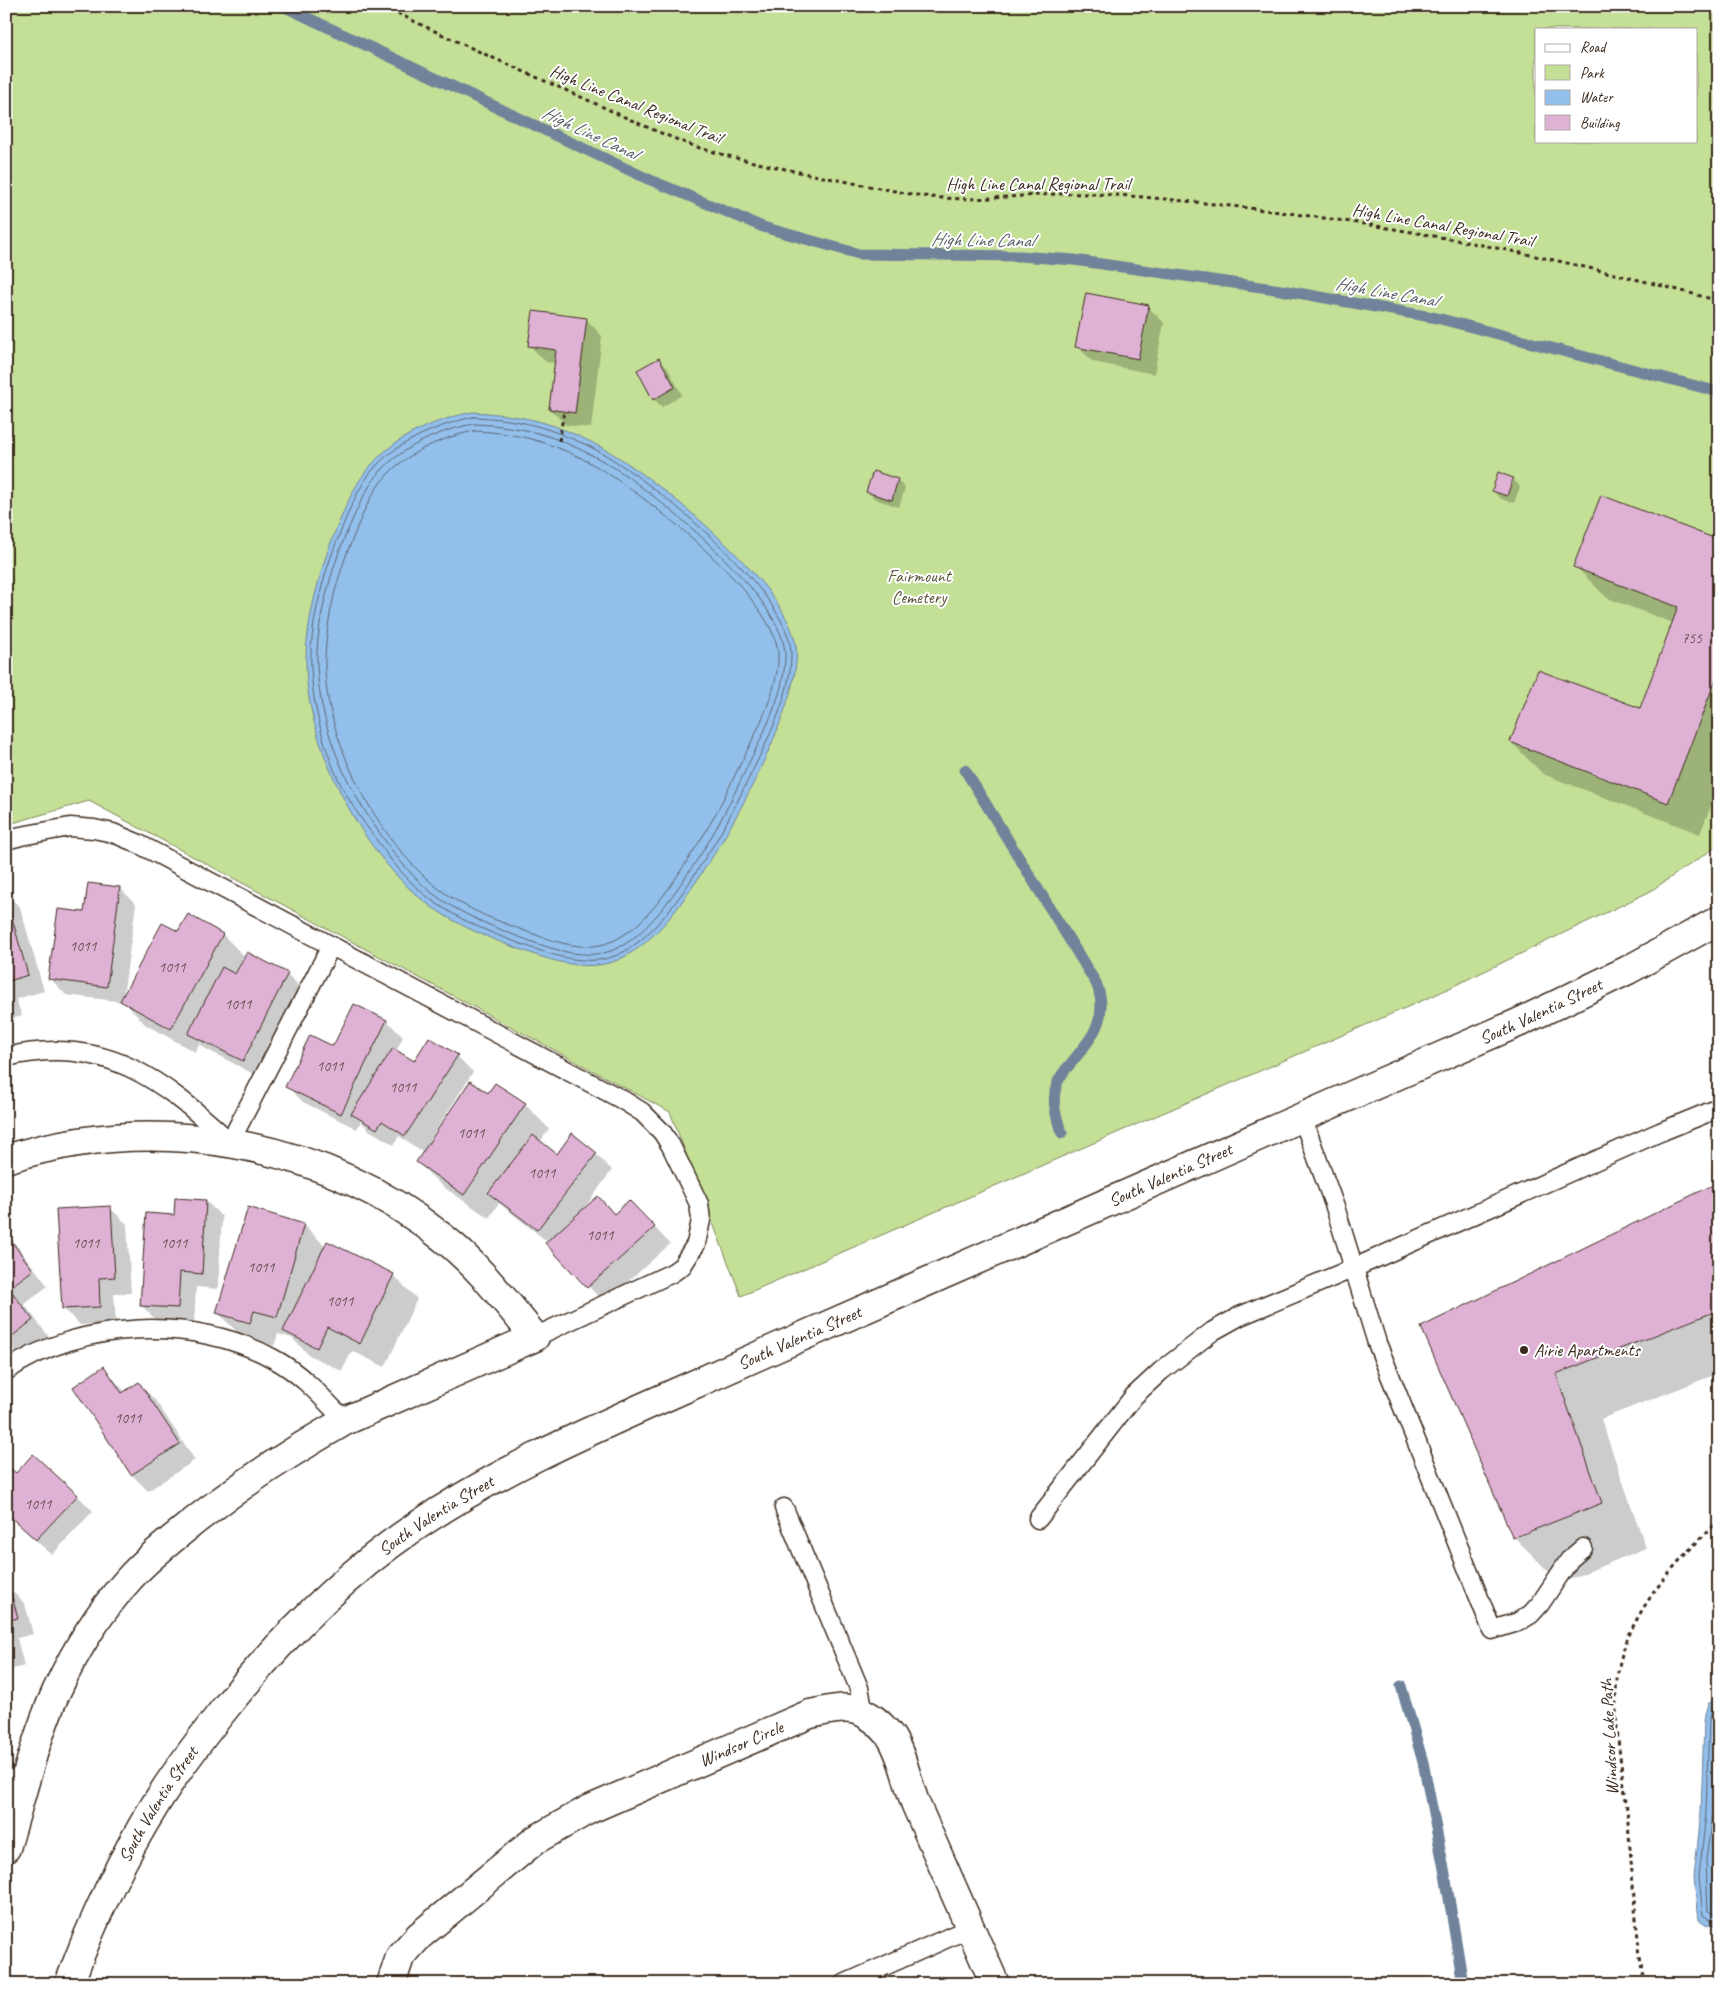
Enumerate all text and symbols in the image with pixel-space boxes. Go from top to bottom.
legend [1535,28,1698,142]
text: Road [1580,38,1607,57]
street label: High Line Canal Regional Trail [547,60,725,148]
text: Park [1580,64,1605,83]
text: Water [1580,88,1614,107]
water label: High Line Canal [539,100,641,164]
text: Building [1580,114,1620,133]
street label: High Line Canal Regional Trail [946,173,1133,195]
street label: High Line Canal Regional Trail [1351,198,1538,252]
water label: High Line Canal [931,227,1040,253]
water label: High Line Canal [1333,271,1445,314]
park label: Fairmount Cemetery [887,565,953,608]
house number: 755 [1682,629,1703,648]
house number: 1011 [69,937,98,956]
house number: 1011 [158,958,187,977]
street label: South Valentia Street [1476,972,1607,1049]
house number: 1011 [224,995,253,1014]
house number: 1011 [316,1057,345,1076]
house number: 1011 [389,1078,418,1097]
house number: 1011 [457,1124,486,1143]
street label: South Valentia Street [1105,1137,1237,1212]
house number: 1011 [528,1164,557,1183]
house number: 1011 [586,1226,615,1245]
house number: 1011 [72,1234,101,1253]
house number: 1011 [160,1234,189,1253]
house number: 1011 [247,1258,276,1277]
house number: 1011 [326,1292,355,1311]
street label: South Valentia Street [734,1300,866,1375]
place label: Airie Apartments [1534,1339,1642,1361]
marker: Airie Apartments [1518,1344,1530,1356]
house number: 1011 [114,1409,143,1428]
street label: South Valentia Street [374,1469,499,1560]
house number: 1011 [24,1495,53,1514]
street label: Windsor Lake Path [1595,1677,1623,1796]
street label: Windsor Circle [696,1716,787,1772]
street label: South Valentia Street [113,1740,204,1866]

